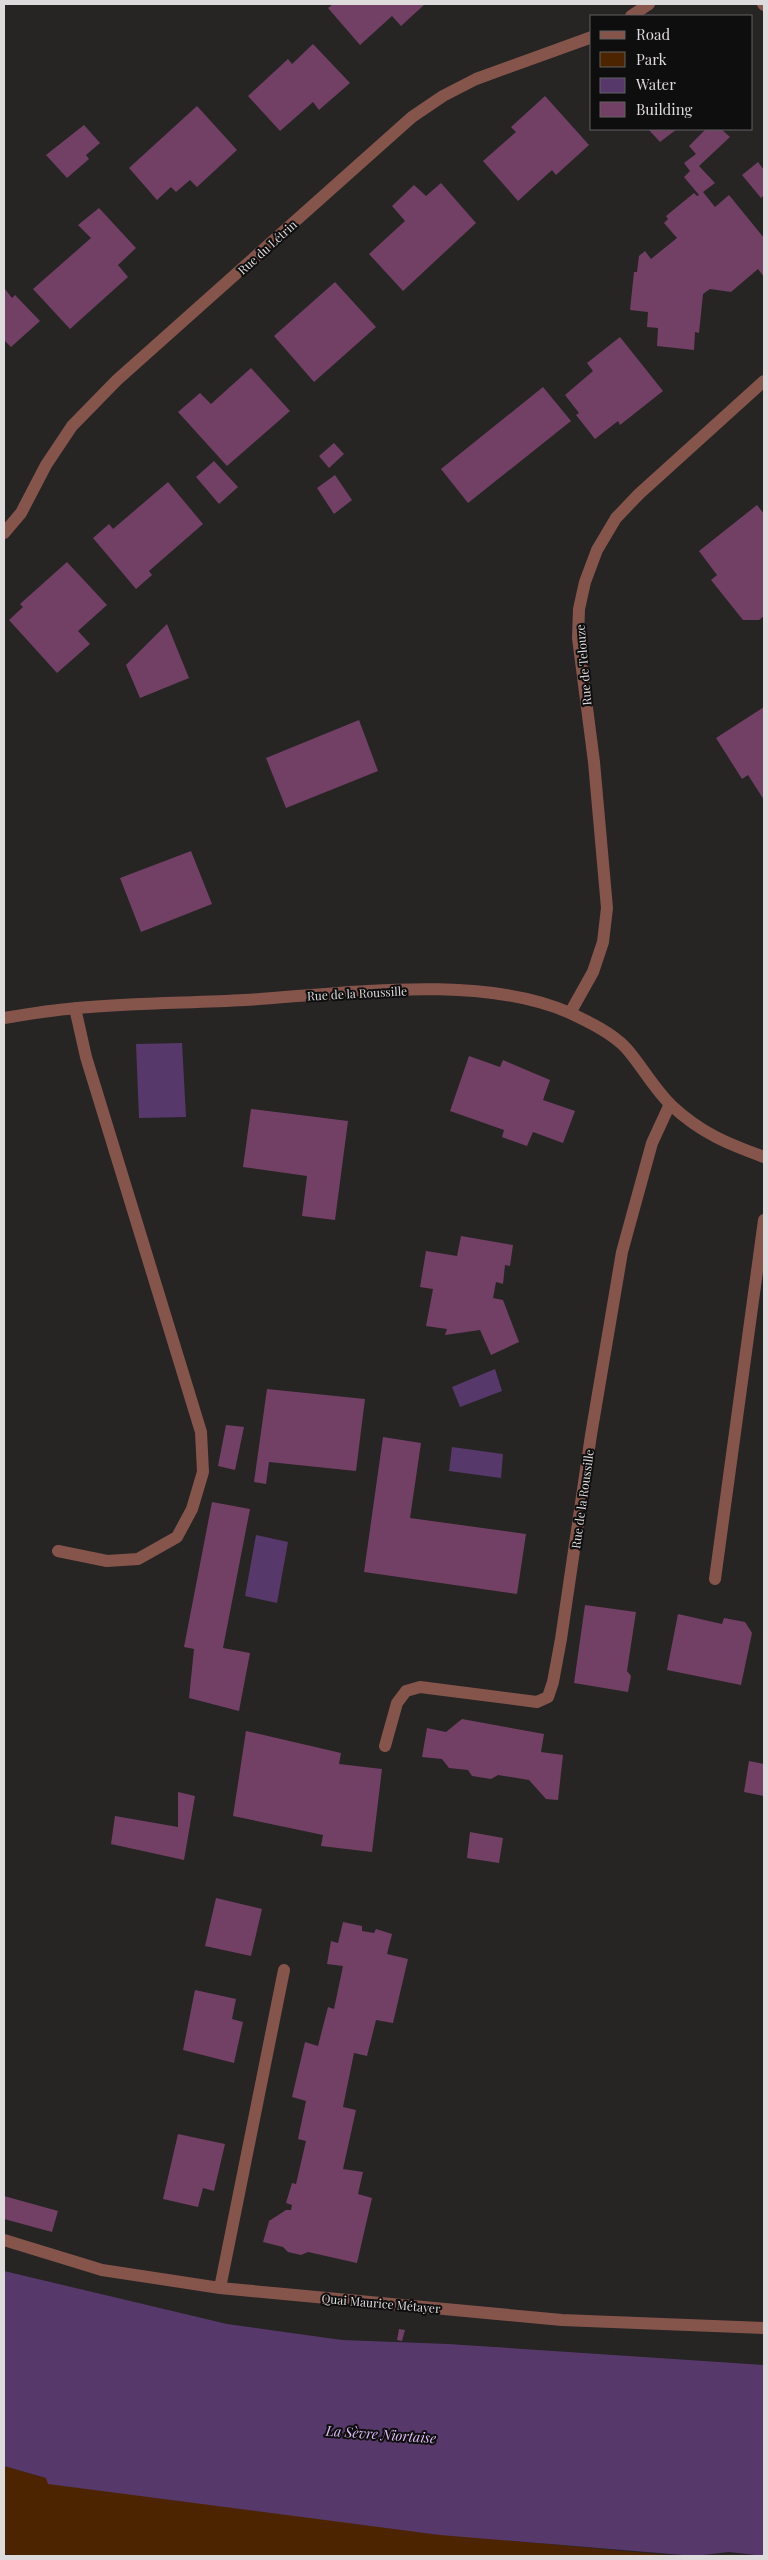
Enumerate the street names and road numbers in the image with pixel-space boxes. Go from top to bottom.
street label: Rue du Létrin [234,216,300,278]
street label: Rue de Telouze [571,624,595,706]
street label: Rue de la Roussille [307,982,407,1004]
street label: Rue de la Roussille [567,1448,597,1550]
street label: Quai Maurice Métayer [321,2290,442,2316]

